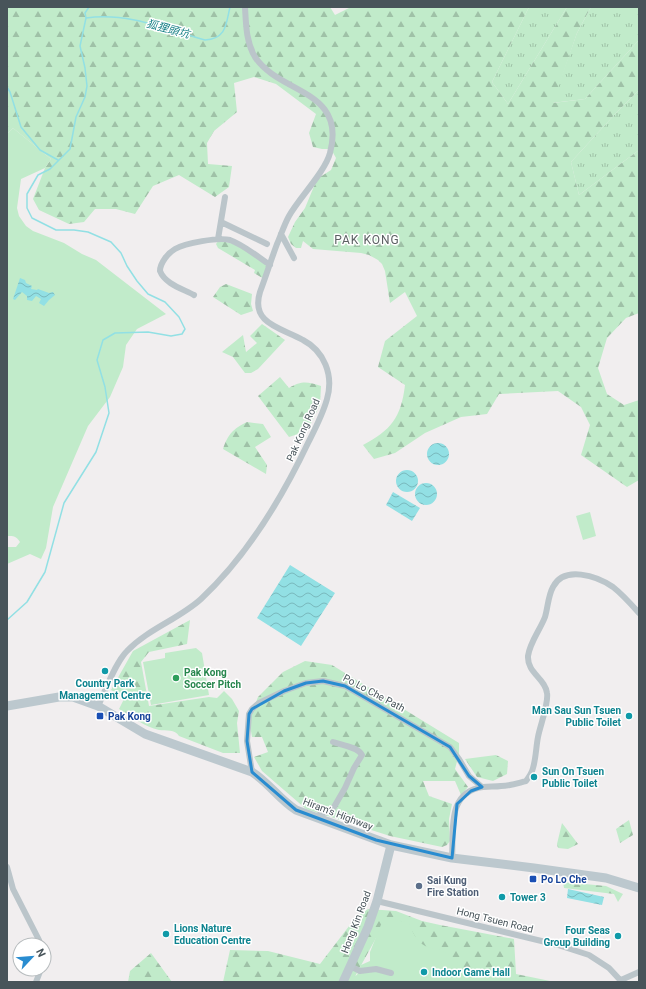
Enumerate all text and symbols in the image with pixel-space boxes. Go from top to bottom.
water label: 狐狸頭坑 [145,17,193,41]
district label: PAK KONG [334,233,400,247]
street label: Pak Kong Road [284,397,322,463]
marker: Country Park Management Centre [100,666,110,676]
place label: Pak Kong Soccer Pitch [184,667,241,690]
street label: Po Lo Che Path [341,672,407,714]
marker: Pak Kong Soccer Pitch [171,673,181,683]
place label: Country Park Management Centre [59,678,151,701]
place label: Man Sau Sun Tsuen Public Toilet [532,705,622,728]
marker: Pak Kong [95,711,105,721]
place label: Pak Kong [108,711,151,722]
marker: Man Sau Sun Tsuen Public Toilet [624,711,634,721]
place label: Sun On Tsuen Public Toilet [542,766,604,789]
marker: Sun On Tsuen Public Toilet [529,772,539,782]
street label: Hiram's Highway [302,796,375,832]
marker: Po Lo Che [528,874,538,884]
place label: Po Lo Che [541,874,587,885]
place label: Sai Kung Fire Station [427,875,479,898]
marker: Sai Kung Fire Station [414,881,424,891]
street label: Hong Kin Road [339,889,373,955]
marker: Tower 3 [497,892,507,902]
place label: Tower 3 [510,892,546,903]
street label: Hong Tsuen Road [456,905,534,935]
place label: Lions Nature Education Centre [174,923,252,946]
place label: Four Seas Group Building [543,925,610,948]
marker: Lions Nature Education Centre [161,929,171,939]
marker: Four Seas Group Building [613,931,623,941]
north arrow [12,937,52,977]
text: N [33,946,48,959]
marker: Indoor Game Hall [419,967,429,977]
place label: Indoor Game Hall [432,967,510,978]

